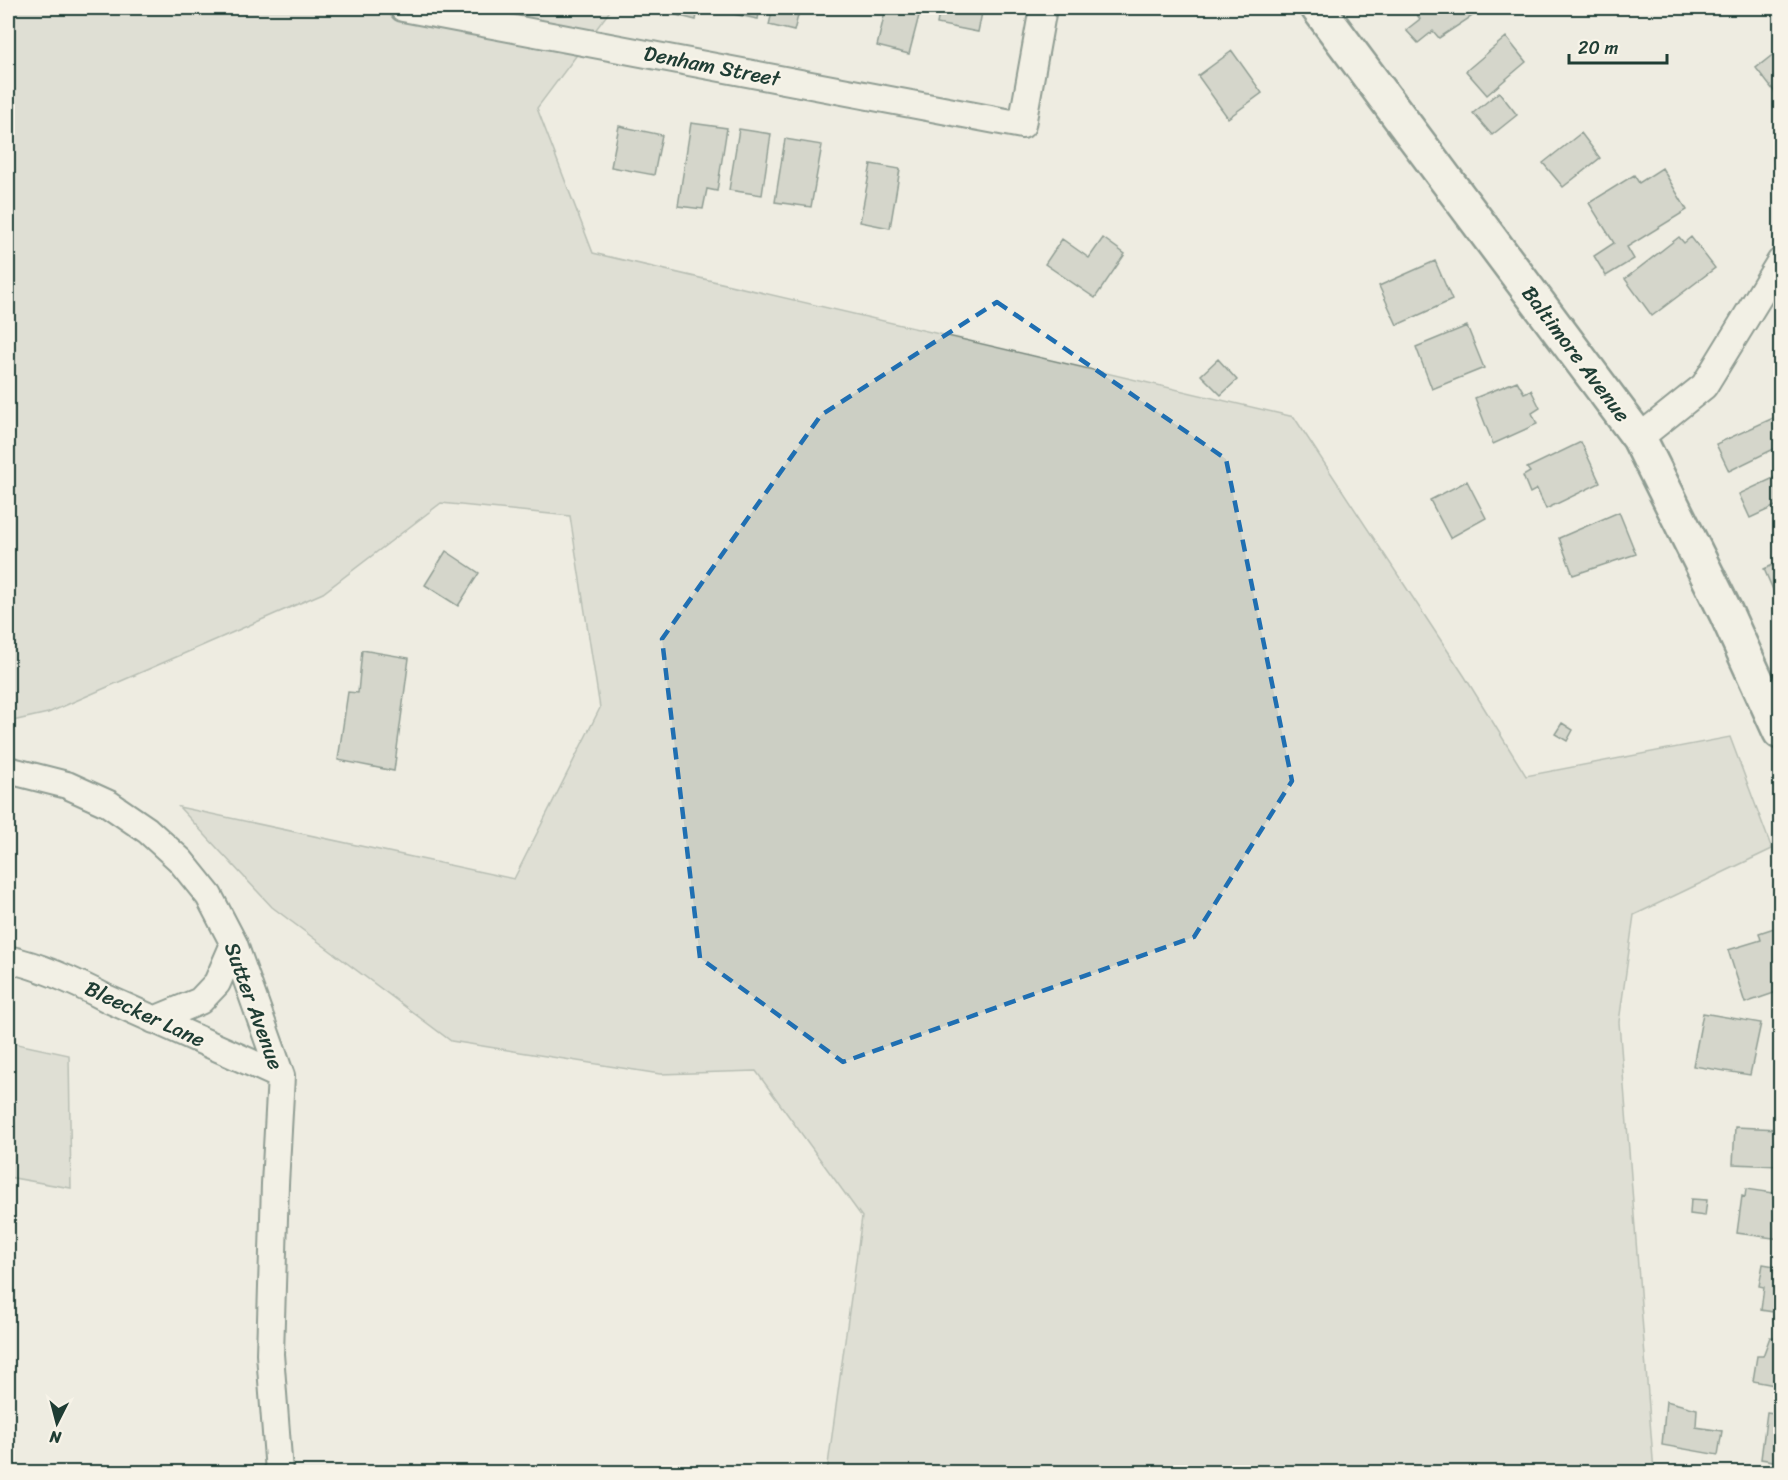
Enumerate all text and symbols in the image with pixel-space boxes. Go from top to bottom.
scale bar [1569,27,1666,65]
text: 20 m [1578,32,1618,64]
street label: Denham Street [641,34,785,98]
street label: Baltimore Avenue [1511,277,1641,431]
street label: Sutter Avenue [213,937,295,1076]
street label: Bleecker Lane [79,970,212,1059]
north arrow [27,1393,87,1453]
text: N [48,1422,64,1453]

